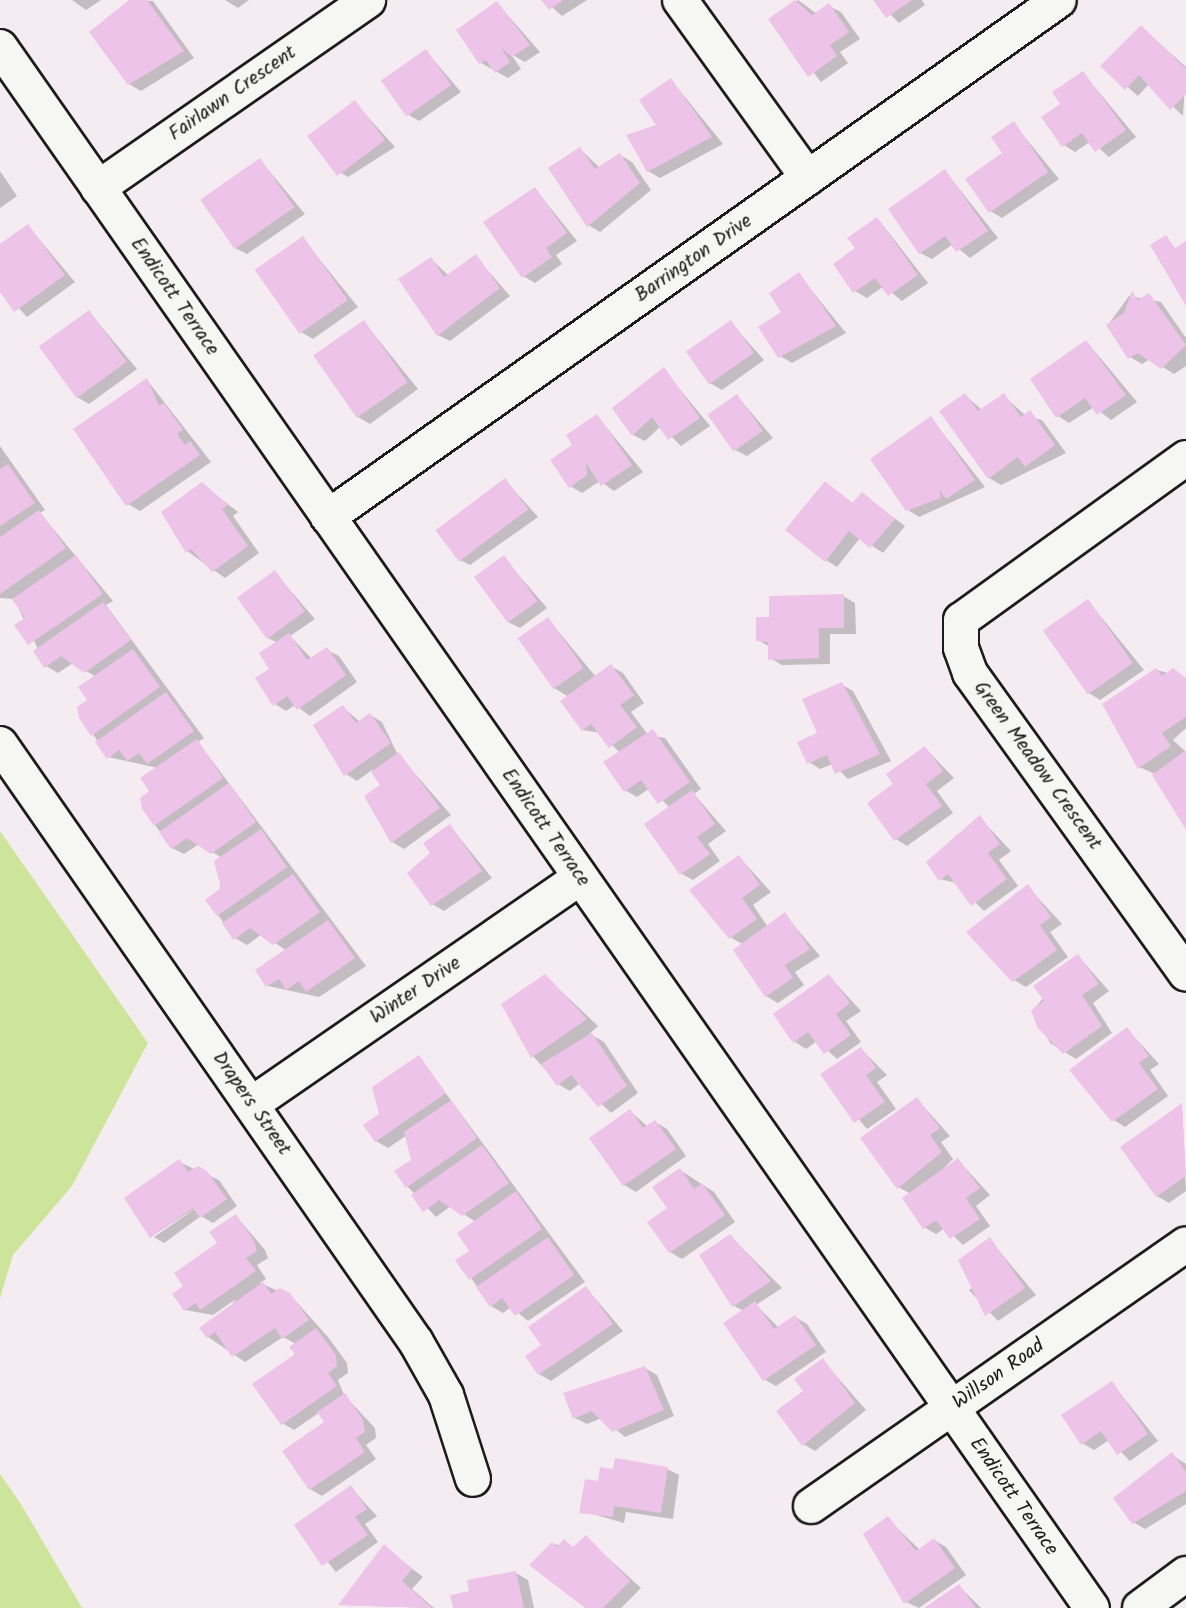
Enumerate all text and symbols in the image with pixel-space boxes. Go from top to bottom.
street label: Fairlawn Crescent [165,41,301,147]
street label: Barrington Drive [631,210,757,308]
street label: Endicott Terrace [124,233,224,361]
street label: Green Meadow Crescent [968,677,1106,855]
street label: Endicott Terrace [495,764,595,892]
street label: Winter Drive [366,952,466,1030]
street label: Drapers Street [206,1047,296,1161]
street label: Willson Road [948,1335,1050,1415]
street label: Endicott Terrace [963,1433,1063,1561]

